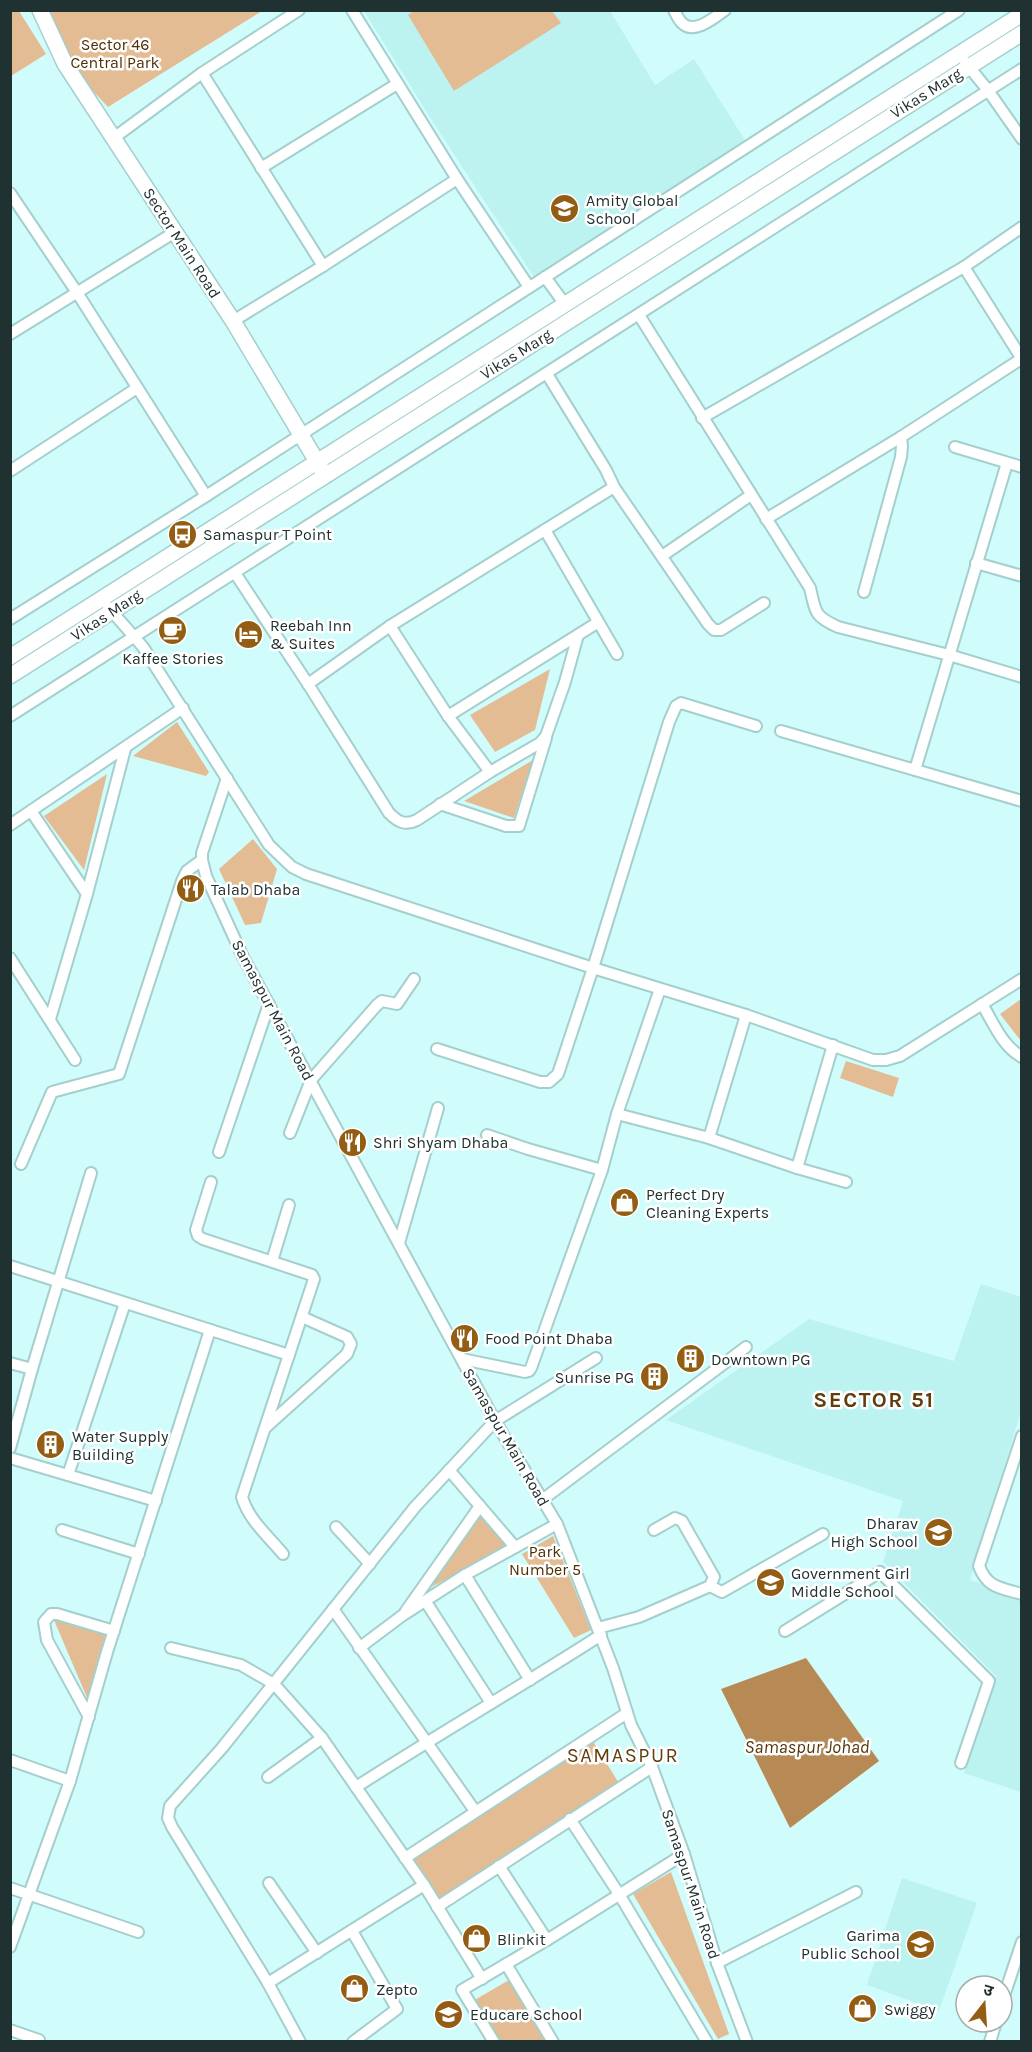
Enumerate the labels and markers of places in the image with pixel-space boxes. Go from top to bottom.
place label: Amity Global School [586,191,679,228]
school or university icon: Amity Global School [549,193,581,225]
bus stop icon: Samaspur T Point [166,518,198,550]
place label: Samaspur T Point [203,525,332,544]
cafe icon: Kaffee Stories [157,614,189,646]
place label: Reebah Inn & Suites [270,616,352,653]
hotel icon: Reebah Inn & Suites [233,618,265,650]
place label: Kaffee Stories [122,649,224,668]
restaurant icon: Talab Dhaba [174,873,206,905]
place label: Talab Dhaba [211,880,300,899]
restaurant icon: Shri Shyam Dhaba [336,1126,368,1158]
place label: Shri Shyam Dhaba [373,1133,508,1152]
place label: Perfect Dry Cleaning Experts [646,1185,769,1222]
shop icon: Perfect Dry Cleaning Experts [609,1187,641,1219]
restaurant icon: Food Point Dhaba [448,1322,480,1354]
place label: Food Point Dhaba [485,1329,613,1348]
building icon: Downtown PG [674,1343,706,1375]
place label: Downtown PG [711,1350,811,1369]
building icon: Sunrise PG [639,1361,671,1393]
place label: Sunrise PG [555,1368,634,1387]
place label: Water Supply Building [72,1427,169,1464]
building icon: Water Supply Building [35,1429,67,1461]
place label: Dharav High School [830,1514,918,1551]
school or university icon: Dharav High School [923,1516,955,1548]
place label: Government Girl Middle School [791,1564,910,1601]
school or university icon: Government Girl Middle School [754,1566,786,1598]
shop icon: Blinkit [460,1923,492,1955]
place label: Garima Public School [801,1926,900,1963]
school or university icon: Garima Public School [905,1928,937,1960]
place label: Blinkit [497,1930,546,1949]
shop icon: Zepto [339,1973,371,2005]
place label: Zepto [376,1980,418,1999]
shop icon: Swiggy [847,1993,879,2025]
school or university icon: Educare School [433,1998,465,2030]
place label: Swiggy [884,2000,936,2019]
place label: Educare School [470,2005,583,2024]

